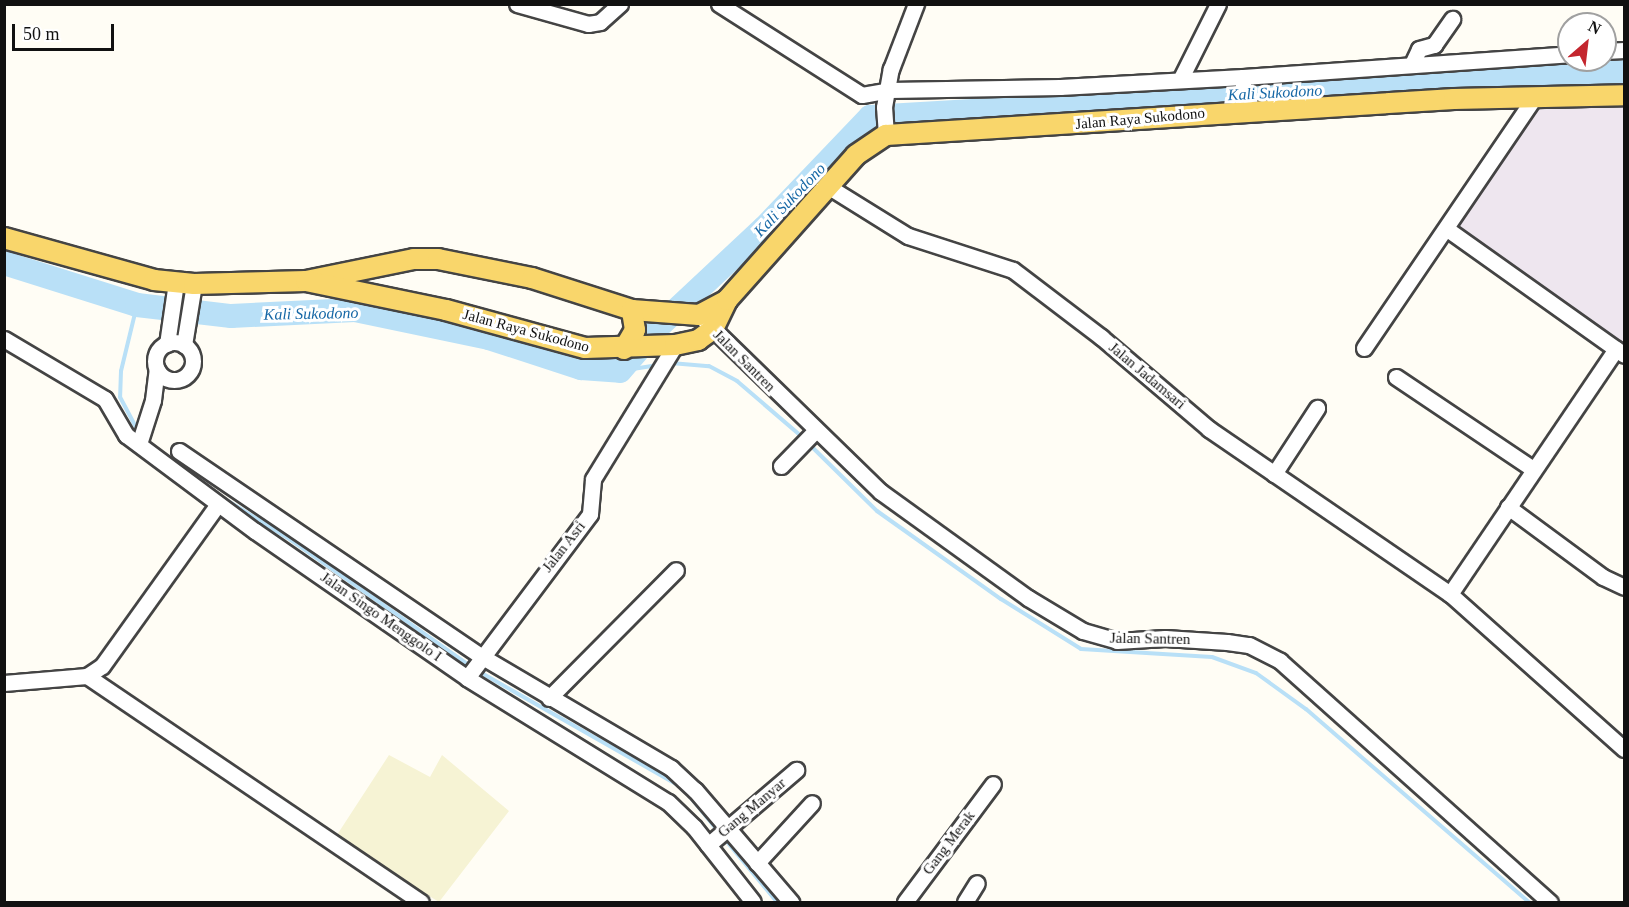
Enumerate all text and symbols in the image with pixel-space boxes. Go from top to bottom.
scale bar [15,12,117,50]
north arrow [1557,12,1617,72]
text: N [1586,17,1604,38]
text: 50 m [23,24,60,44]
water label: Kali Sukodono [1227,81,1323,105]
street label: Jalan Raya Sukodono [1074,104,1206,134]
water label: Kali Sukodono [750,159,830,241]
water label: Kali Sukodono [264,304,358,324]
street label: Jalan Raya Sukodono [461,305,591,357]
street label: Jalan Santren [709,326,779,396]
street label: Jalan Jadamsari [1105,339,1189,413]
street label: Jalan Asri [538,518,590,576]
street label: Jalan Singo Menggolo I [317,568,445,666]
street label: Jalan Santren [1110,629,1190,649]
street label: Gang Manyar [714,774,790,842]
street label: Gang Merak [919,807,979,879]

